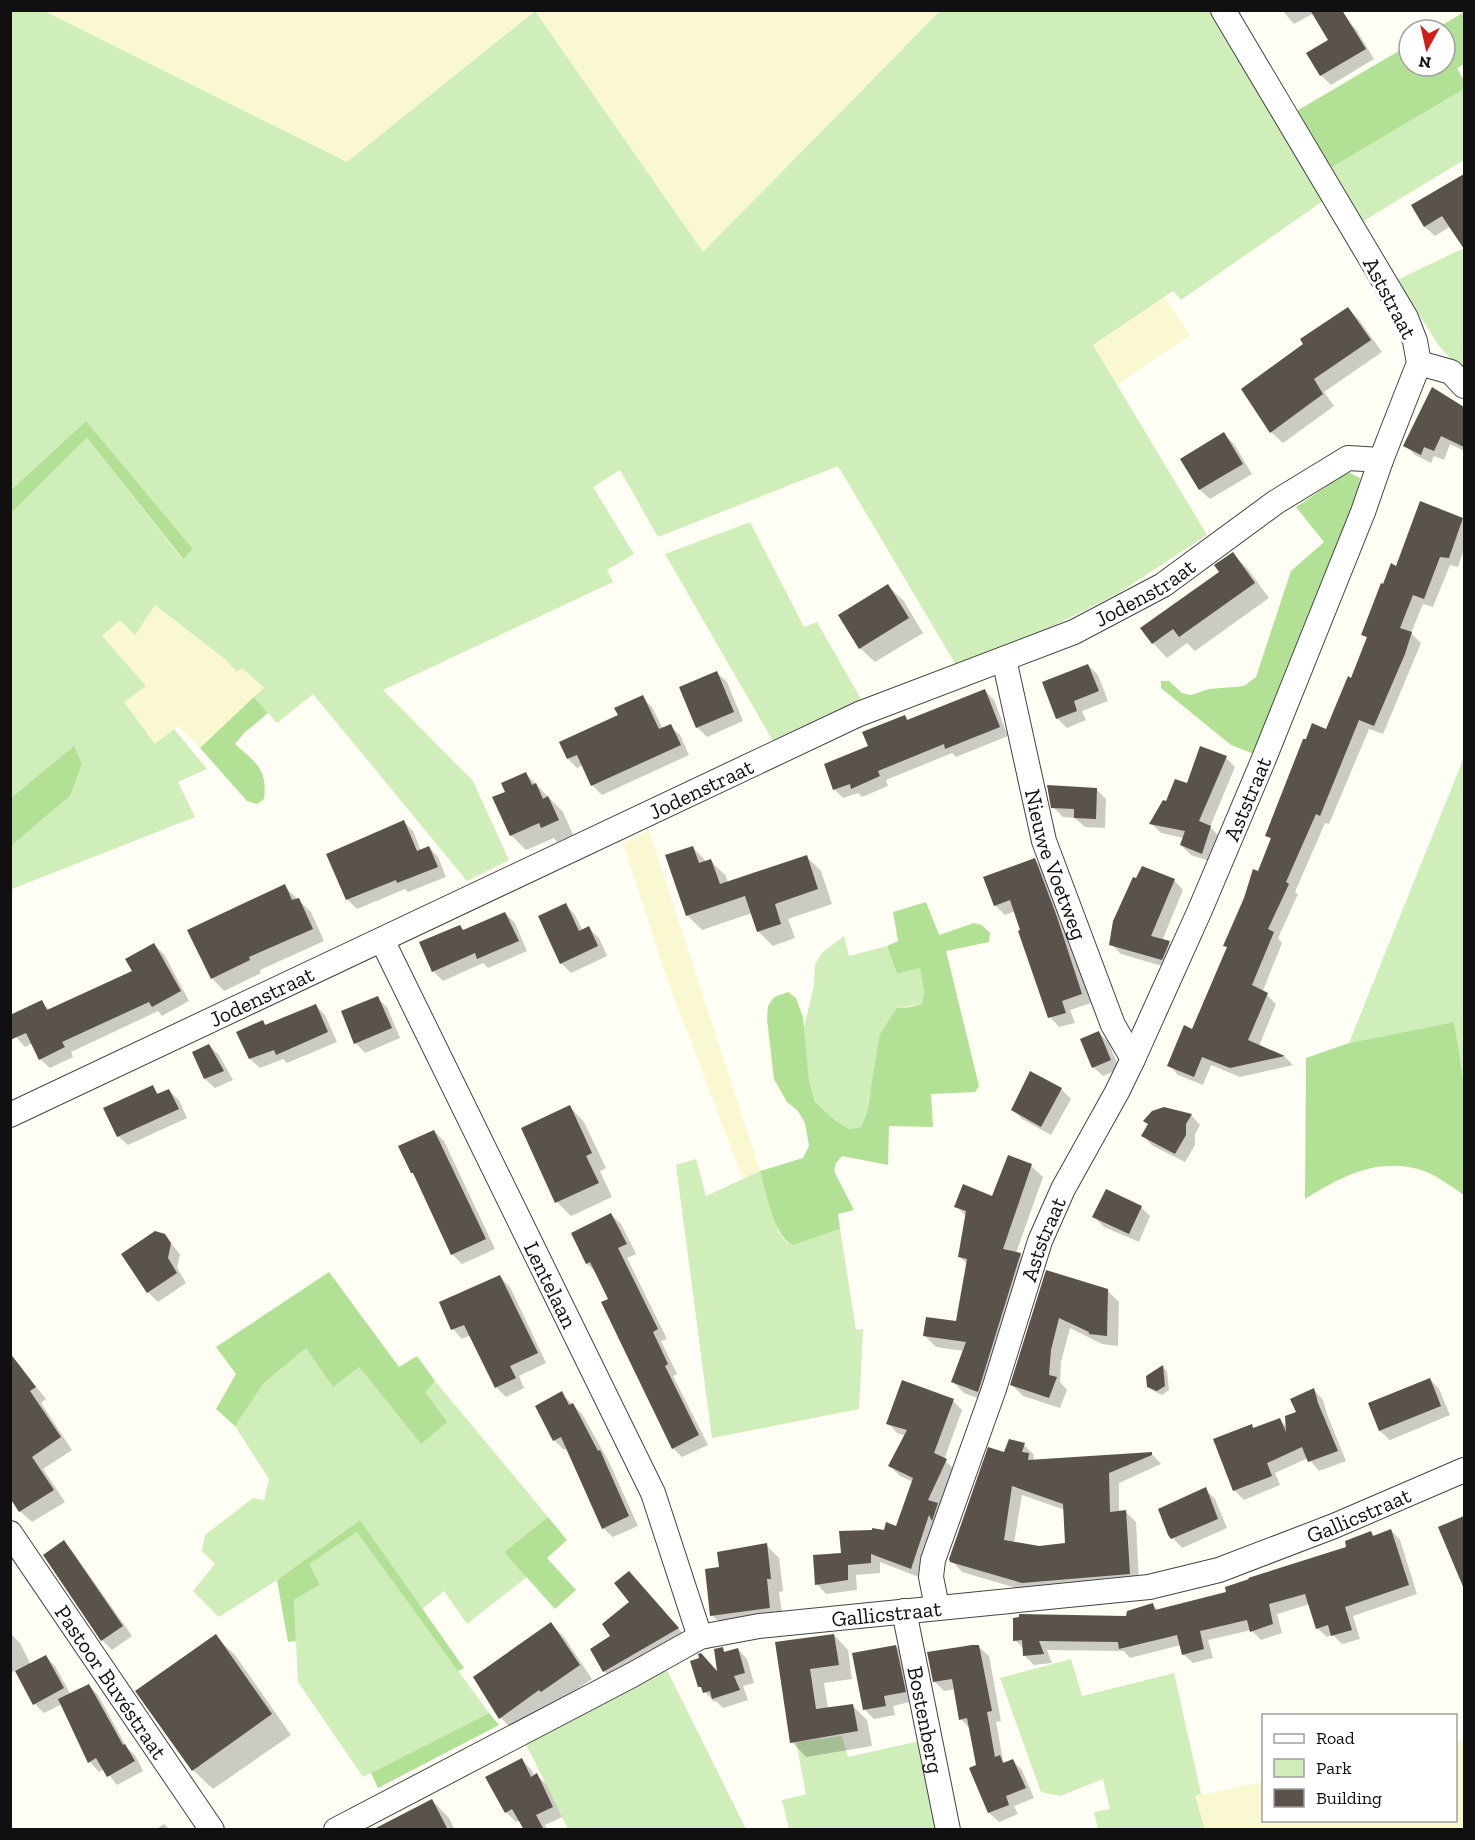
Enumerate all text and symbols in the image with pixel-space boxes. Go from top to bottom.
north arrow [1397,18,1457,78]
text: N [1418,52,1432,73]
street label: Aststraat [1357,253,1423,344]
street label: Jodenstraat [1090,552,1201,632]
street label: Jodenstraat [644,752,758,825]
street label: Aststraat [1217,752,1277,845]
street label: Nieuwe Voetweg [1019,786,1093,943]
street label: Jodenstraat [205,960,319,1032]
street label: Aststraat [1015,1192,1072,1285]
street label: Lentelaan [518,1237,584,1333]
street label: Gallicstraat [1303,1481,1415,1549]
street label: Gallicstraat [830,1594,943,1632]
street label: Pastoor Buvéstraat [49,1600,174,1765]
street label: Bostenberg [902,1664,950,1776]
legend [1262,1714,1457,1822]
text: Road [1316,1727,1355,1749]
text: Park [1316,1757,1352,1779]
text: Building [1316,1787,1382,1809]

